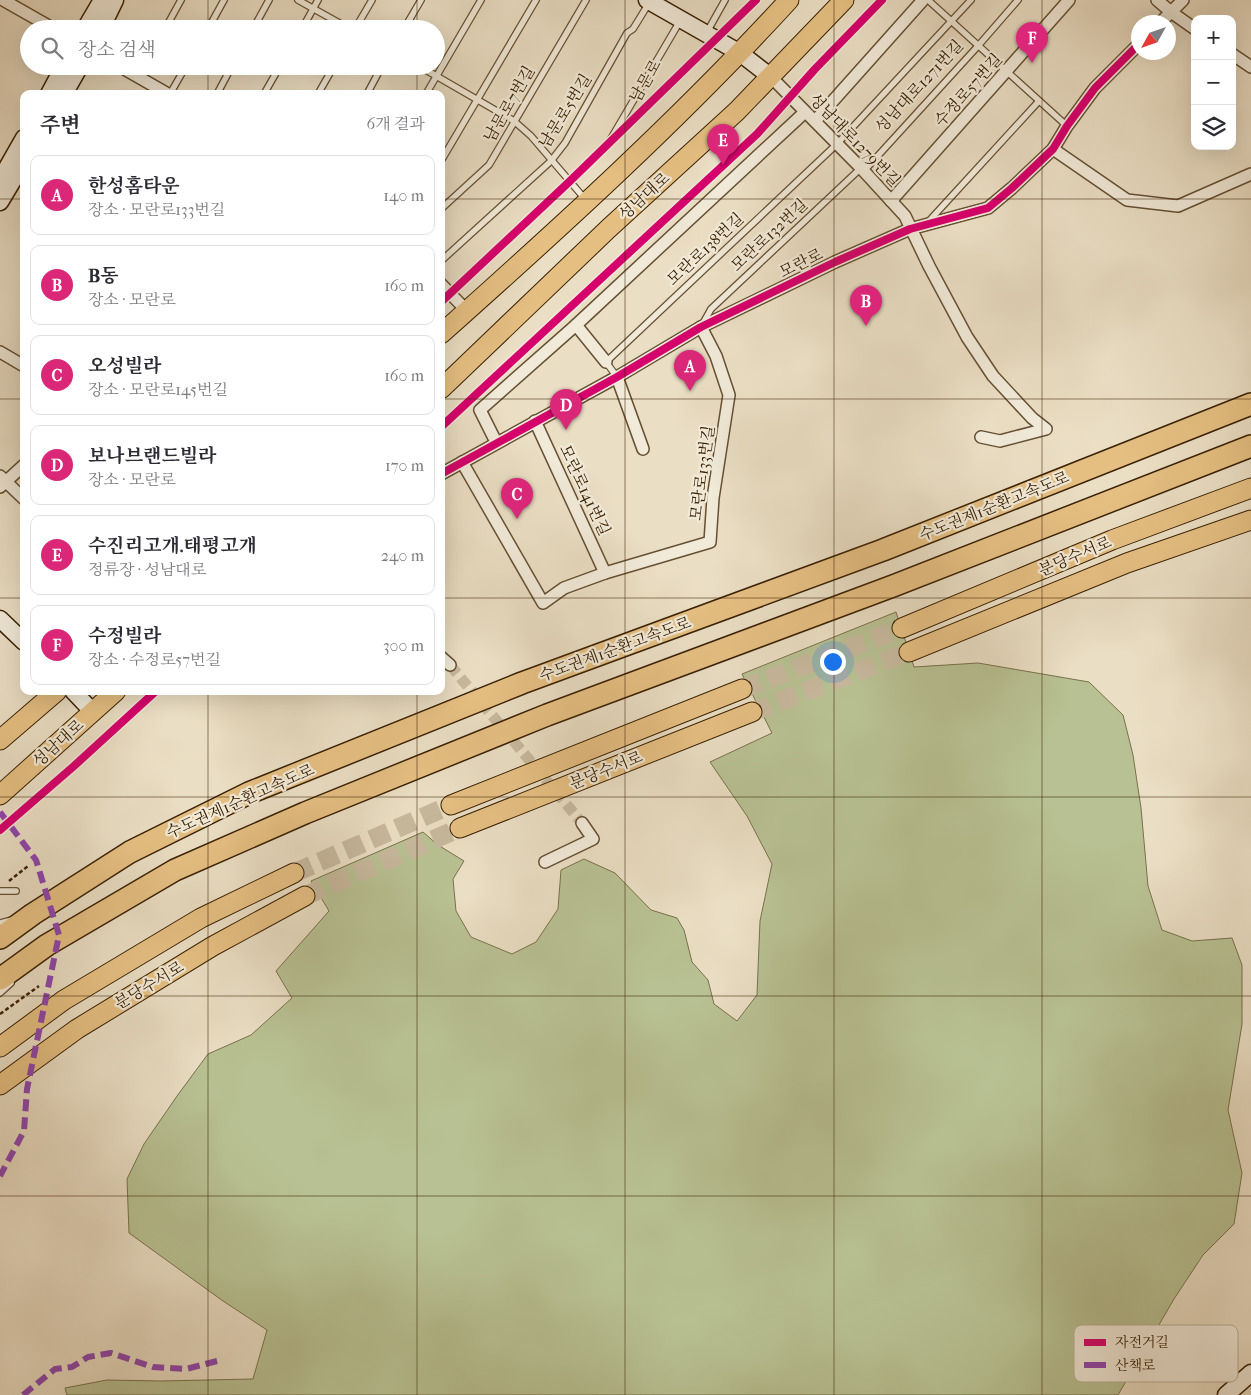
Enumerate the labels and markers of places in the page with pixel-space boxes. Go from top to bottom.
pin: F [1016,22,1048,63]
pin: E [707,124,739,165]
pin: B [850,285,882,326]
pin: A [674,350,706,391]
pin: D [550,389,582,430]
pin: C [501,478,533,519]

